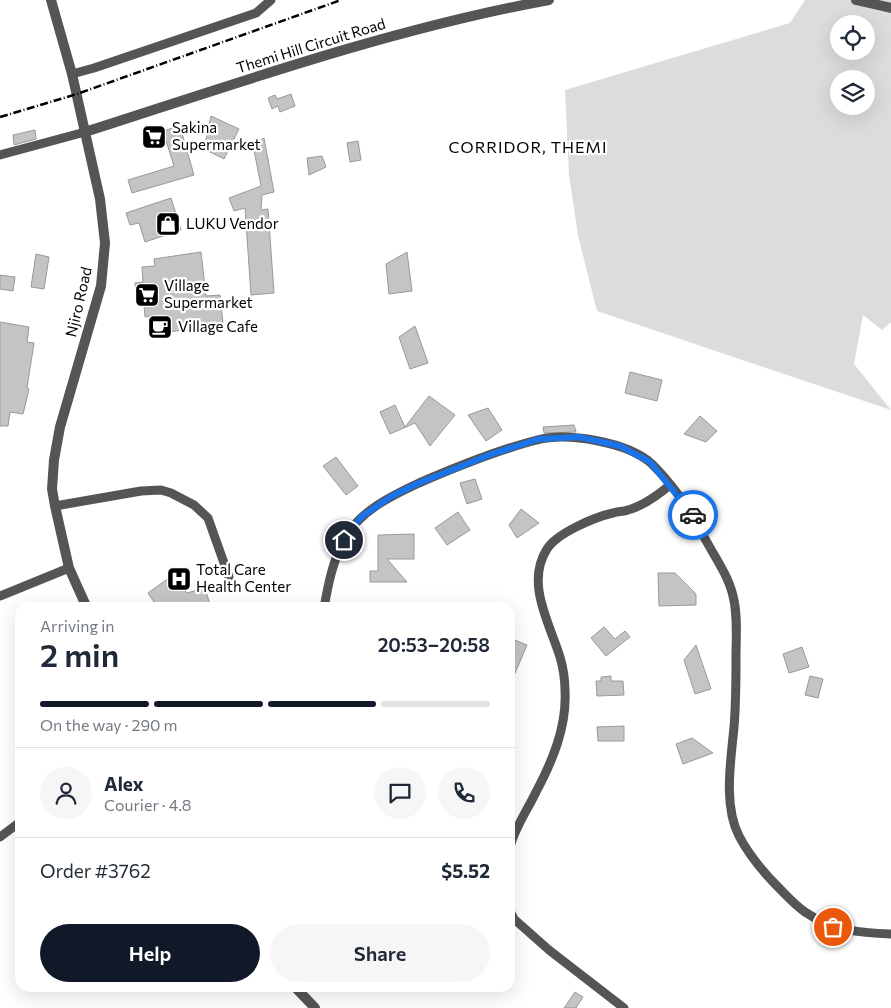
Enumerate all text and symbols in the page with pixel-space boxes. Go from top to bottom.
street label: Themi Hill Circuit Road [234,14,387,76]
map controls [830,15,875,115]
button: locate [830,15,875,60]
button: layers [830,70,875,115]
place label: Sakina Supermarket [172,118,261,153]
supermarket icon: Sakina Supermarket [141,124,167,150]
district label: CORRIDOR, THEMI [449,137,607,156]
shop icon: LUKU Vendor [155,211,181,237]
place label: LUKU Vendor [186,214,279,232]
street label: Njiro Road [61,265,95,339]
place label: Village Supermarket [164,276,253,311]
supermarket icon: Village Supermarket [134,282,160,308]
cafe icon: Village Cafe [147,314,173,340]
place label: Village Cafe [178,317,258,335]
courier [668,490,718,540]
icon: car [679,501,707,529]
pin [323,519,365,561]
icon: home [330,526,358,554]
place label: Total Care Health Center [196,560,291,595]
hospital icon: Total Care Health Center [166,566,192,592]
text: Arriving in [40,616,114,635]
text: 20:53–20:58 [378,633,490,656]
text: 2 min [40,634,119,674]
text: On the way · 290 m [40,715,178,734]
button: person [40,767,92,819]
button: chat [374,767,426,819]
button: phone [438,767,490,819]
text: Alex [104,772,144,795]
text: Courier · 4.8 [104,795,191,814]
text: Order #3762 [40,859,151,882]
text: $5.52 [441,859,490,882]
pin [812,906,854,948]
icon: bag [819,913,847,941]
button: Help [40,924,260,982]
button: Share [270,924,490,982]

